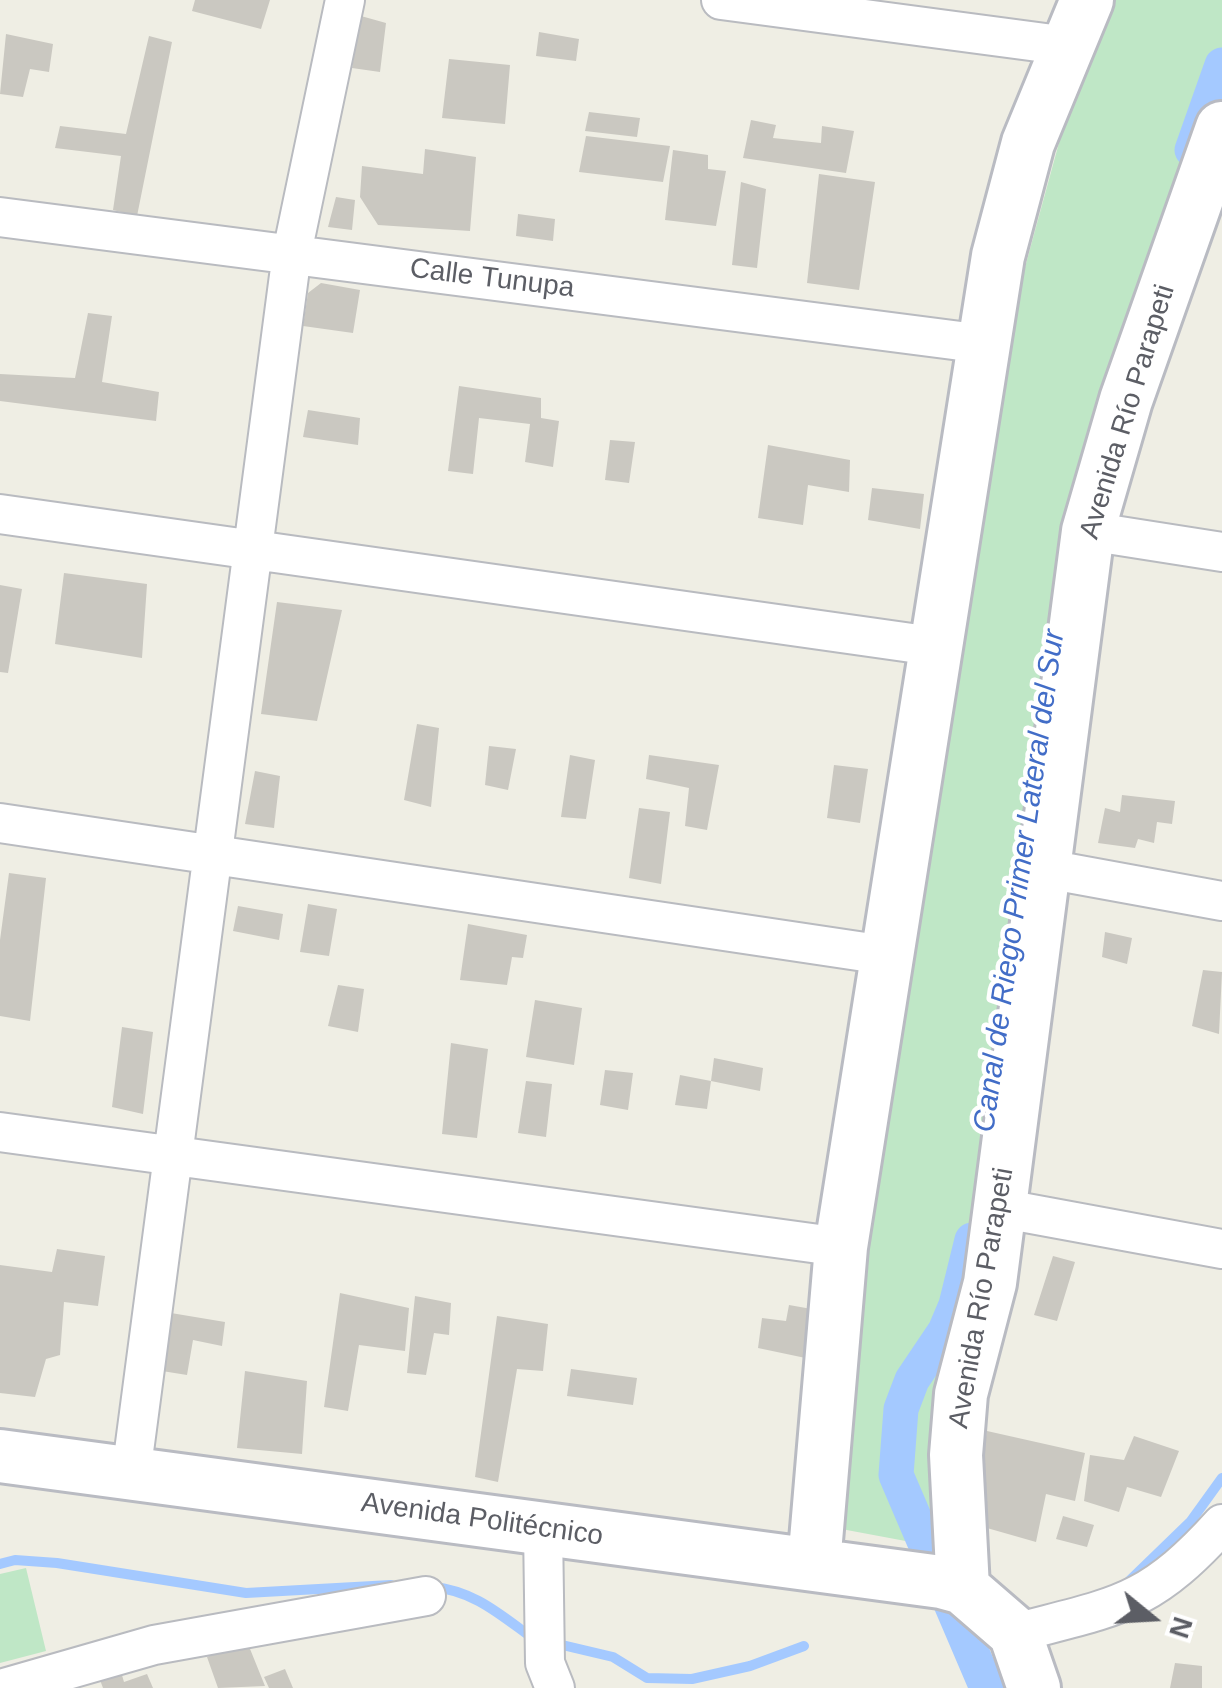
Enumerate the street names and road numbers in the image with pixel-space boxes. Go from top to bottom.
street label: Calle Tunupa [408,252,576,306]
street label: Avenida Río Parapeti [1073,281,1183,543]
street label: Avenida Río Parapeti [943,1165,1021,1431]
street label: Avenida Politécnico [359,1486,605,1554]

